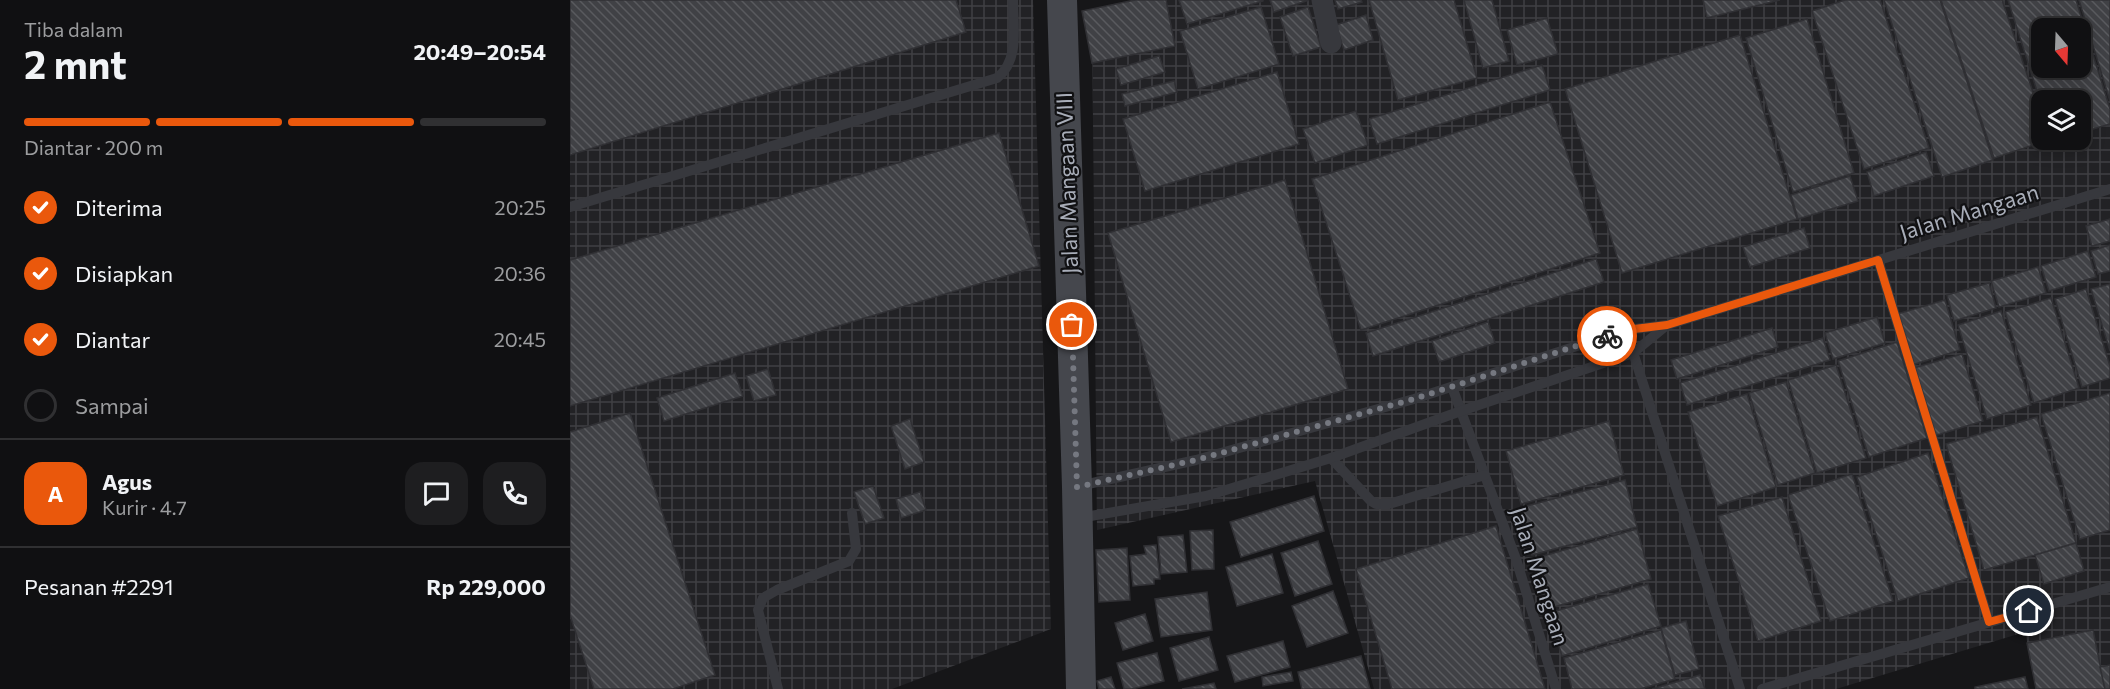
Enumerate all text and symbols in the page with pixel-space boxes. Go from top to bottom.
text: Tiba dalam [24,17,123,41]
north arrow [2031,18,2091,78]
map controls [2031,18,2091,150]
text: 20:49–20:54 [413,38,546,65]
text: 2 mnt [24,39,127,87]
button: layers [2031,90,2091,150]
street label: Jalan Mangaan VIII [1050,92,1083,274]
text: Diantar · 200 m [24,135,163,159]
street label: Jalan Mangaan [1896,178,2042,246]
icon: check [24,191,57,224]
text: Diterima [75,194,162,221]
text: 20:25 [495,195,546,219]
icon: check [24,257,57,290]
text: Disiapkan [75,260,173,287]
text: 20:36 [494,261,546,285]
pin [1046,299,1097,350]
courier [1577,306,1637,366]
icon: bag [1055,308,1088,341]
icon: bike [1591,320,1624,353]
icon: check [24,323,57,356]
text: Diantar [75,326,150,353]
text: 20:45 [494,327,546,351]
text: Sampai [75,392,149,419]
button: chat [405,462,468,525]
button: phone [483,462,546,525]
text: Agus [102,468,152,495]
text: A [48,480,63,507]
text: Kurir · 4.7 [102,495,187,519]
street label: Jalan Mangaan [1505,503,1576,649]
text: Pesanan #2291 [24,573,174,600]
text: Rp 229,000 [426,573,546,600]
pin [2003,585,2054,636]
icon: home [2012,594,2045,627]

